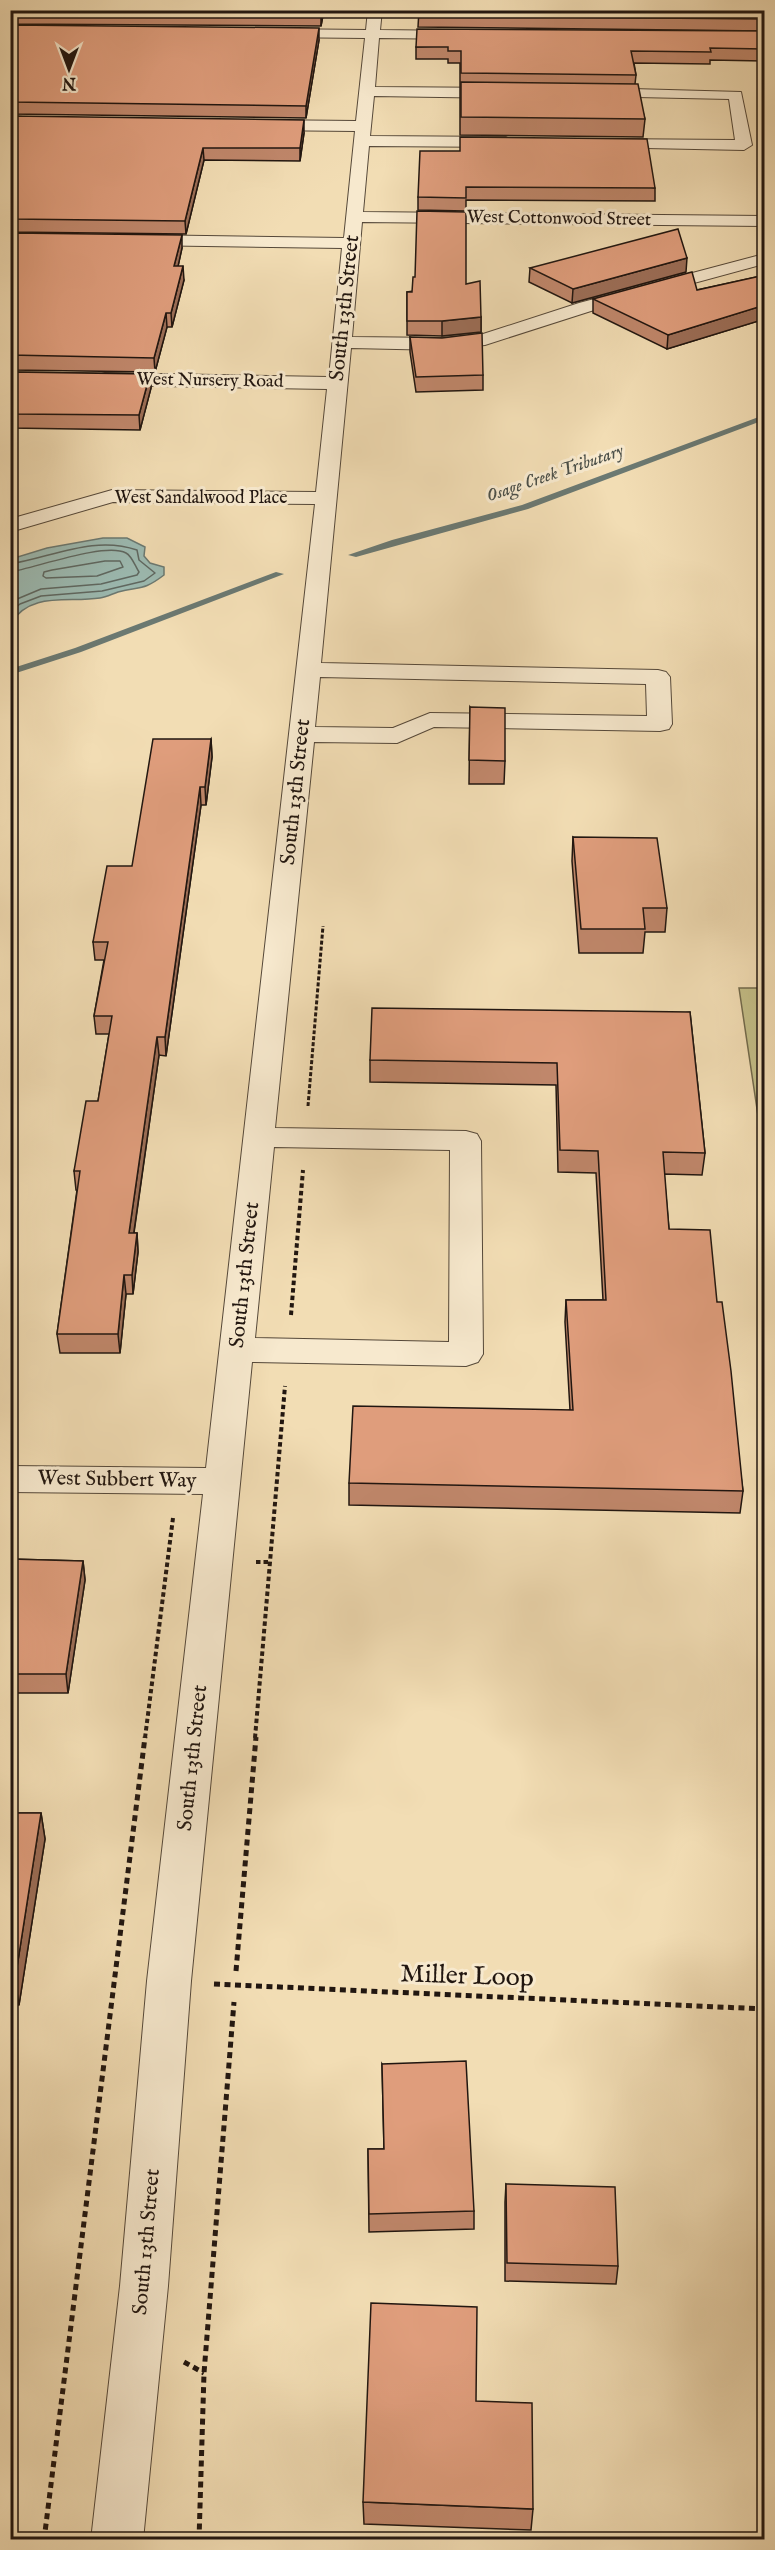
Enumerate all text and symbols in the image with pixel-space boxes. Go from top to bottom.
north arrow [39,39,99,99]
text: N [62,72,77,92]
street label: West Cottonwood Street [467,206,651,232]
street label: South 13th Street [324,234,366,382]
street label: West Nursery Road [136,368,284,394]
water label: Osage Creek Tributary [483,440,627,508]
street label: West Sandalwood Place [114,487,288,510]
street label: South 13th Street [275,718,317,866]
street label: South 13th Street [224,1201,266,1349]
street label: West Subbert Way [37,1465,197,1495]
street label: South 13th Street [172,1684,214,1832]
street label: Miller Loop [400,1957,534,1995]
street label: South 13th Street [127,2168,167,2316]

